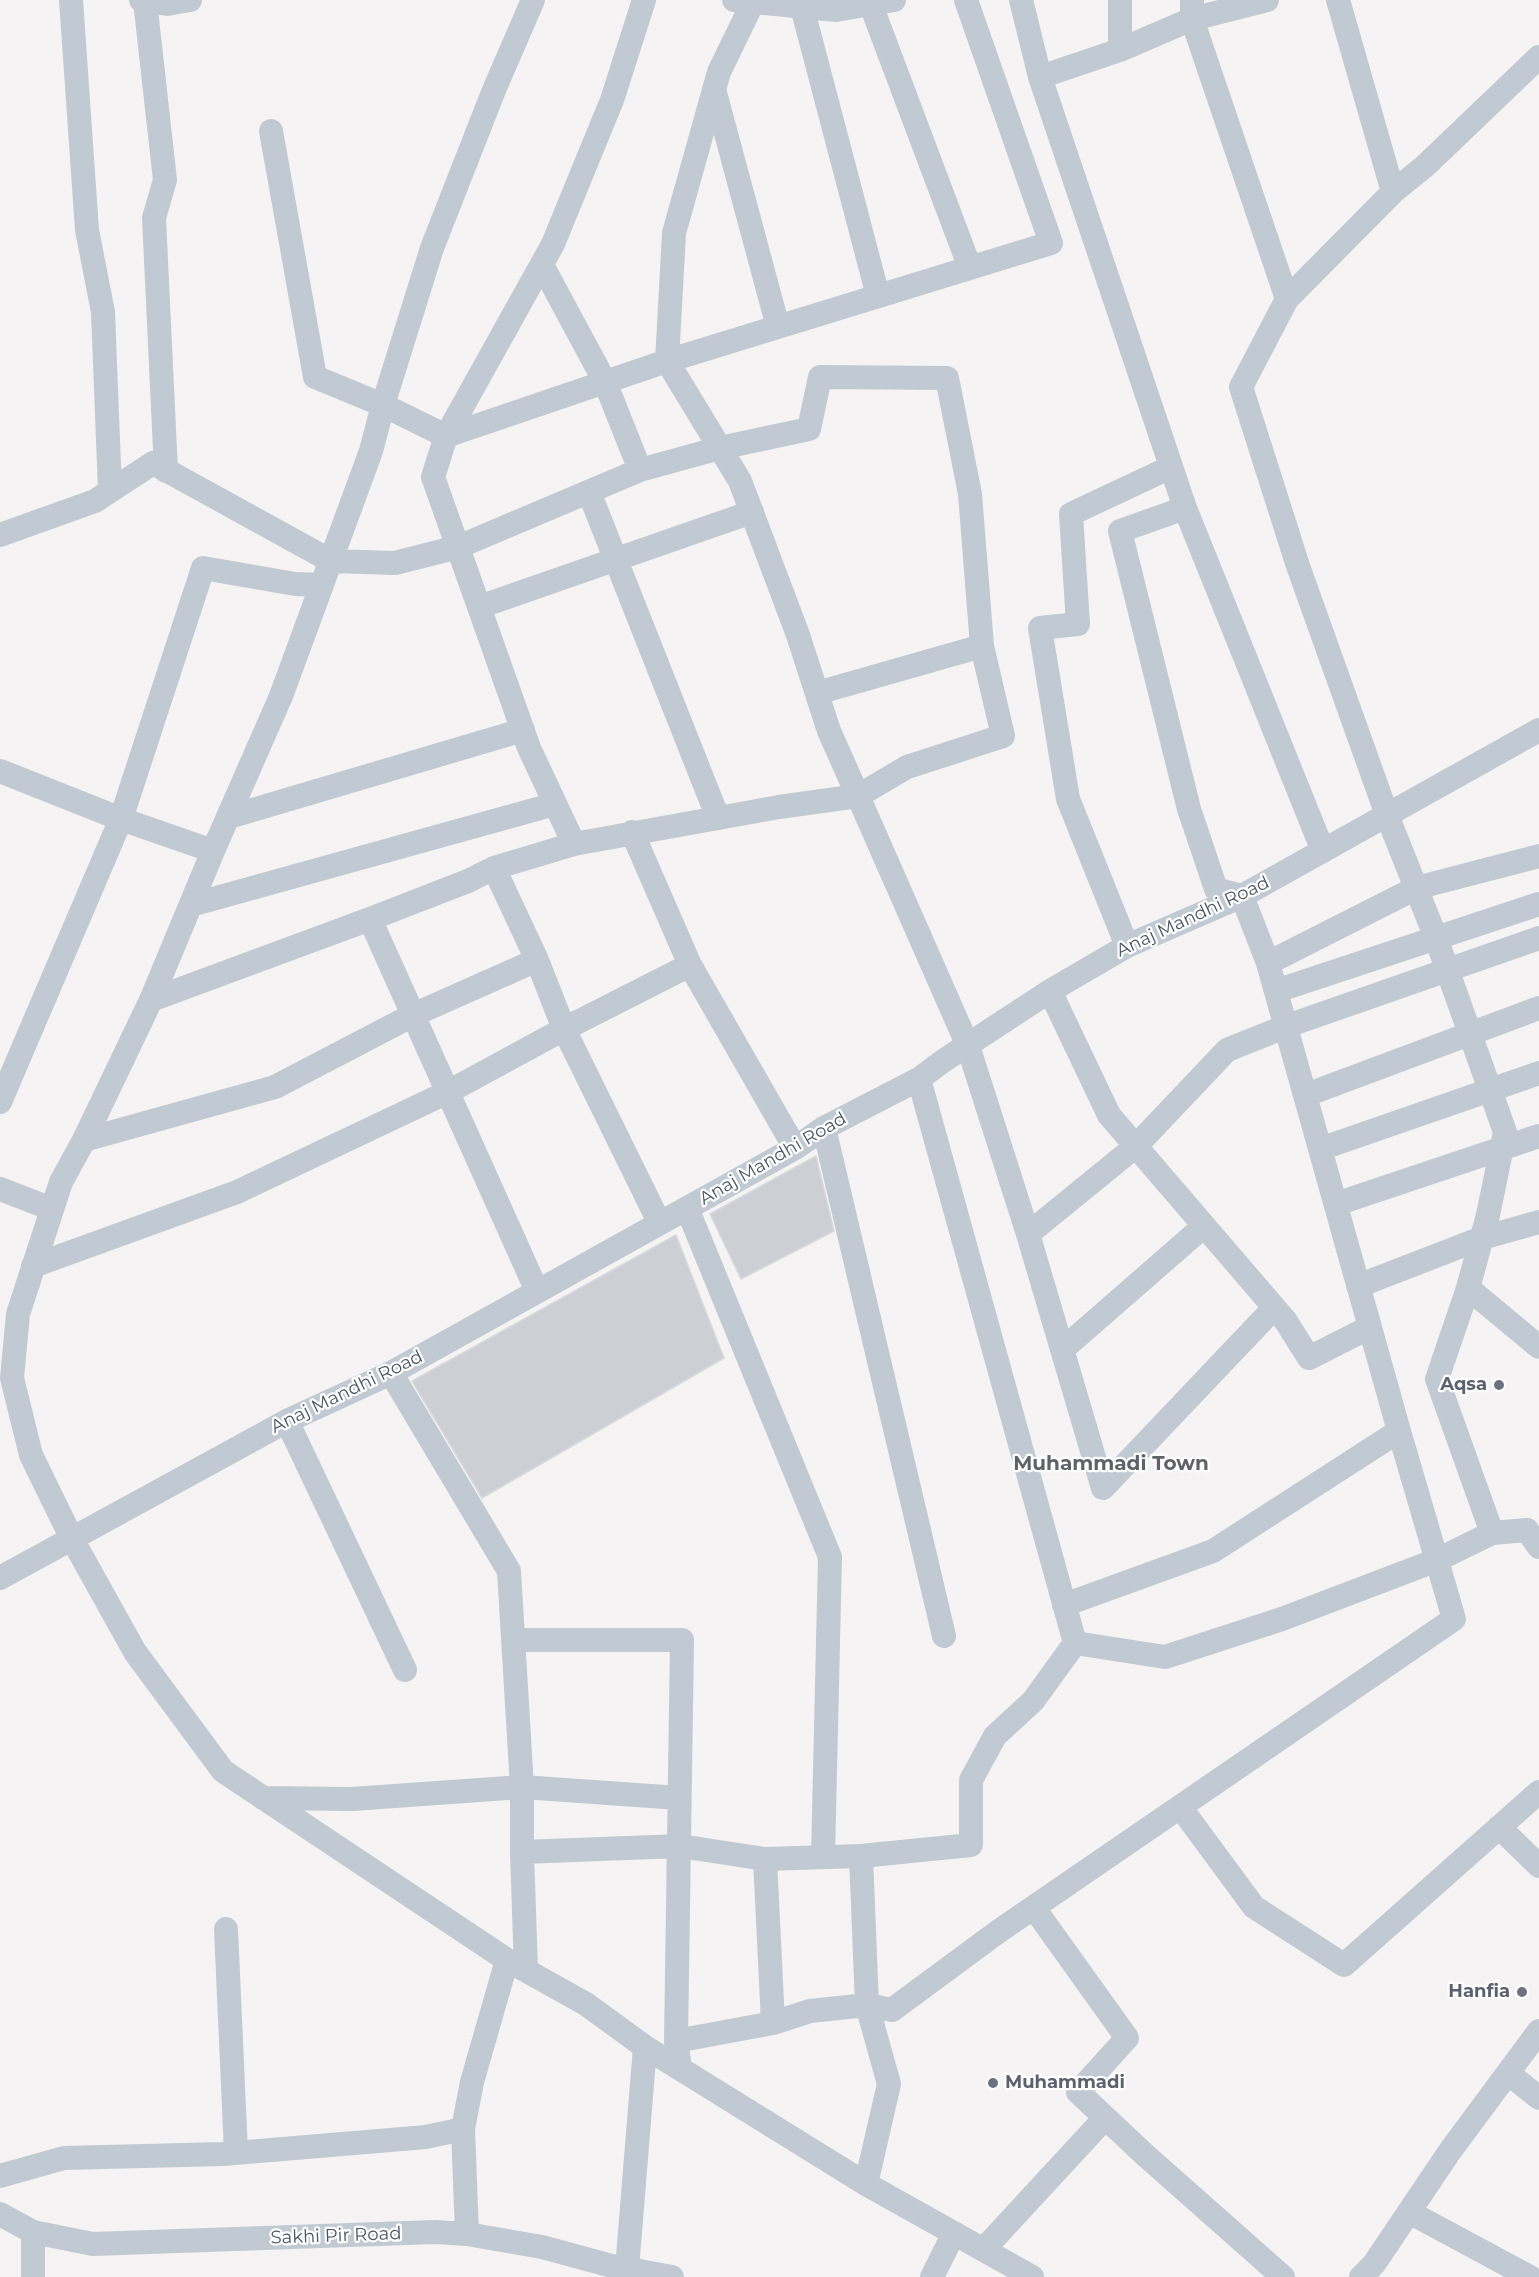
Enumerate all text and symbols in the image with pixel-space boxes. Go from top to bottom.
street label: Anaj Mandhi Road [1113,872,1273,962]
street label: Anaj Mandhi Road [696,1108,850,1210]
street label: Anaj Mandhi Road [268,1346,426,1438]
place label: Aqsa [1440,1374,1487,1396]
marker: Aqsa [1492,1378,1506,1392]
district label: Muhammadi Town [1013,1452,1209,1476]
place label: Hanfia [1448,1981,1510,2003]
marker: Hanfia [1515,1985,1529,1999]
place label: Muhammadi [1005,2072,1125,2094]
marker: Muhammadi [986,2076,1000,2090]
street label: Sakhi Pir Road [270,2223,402,2249]

